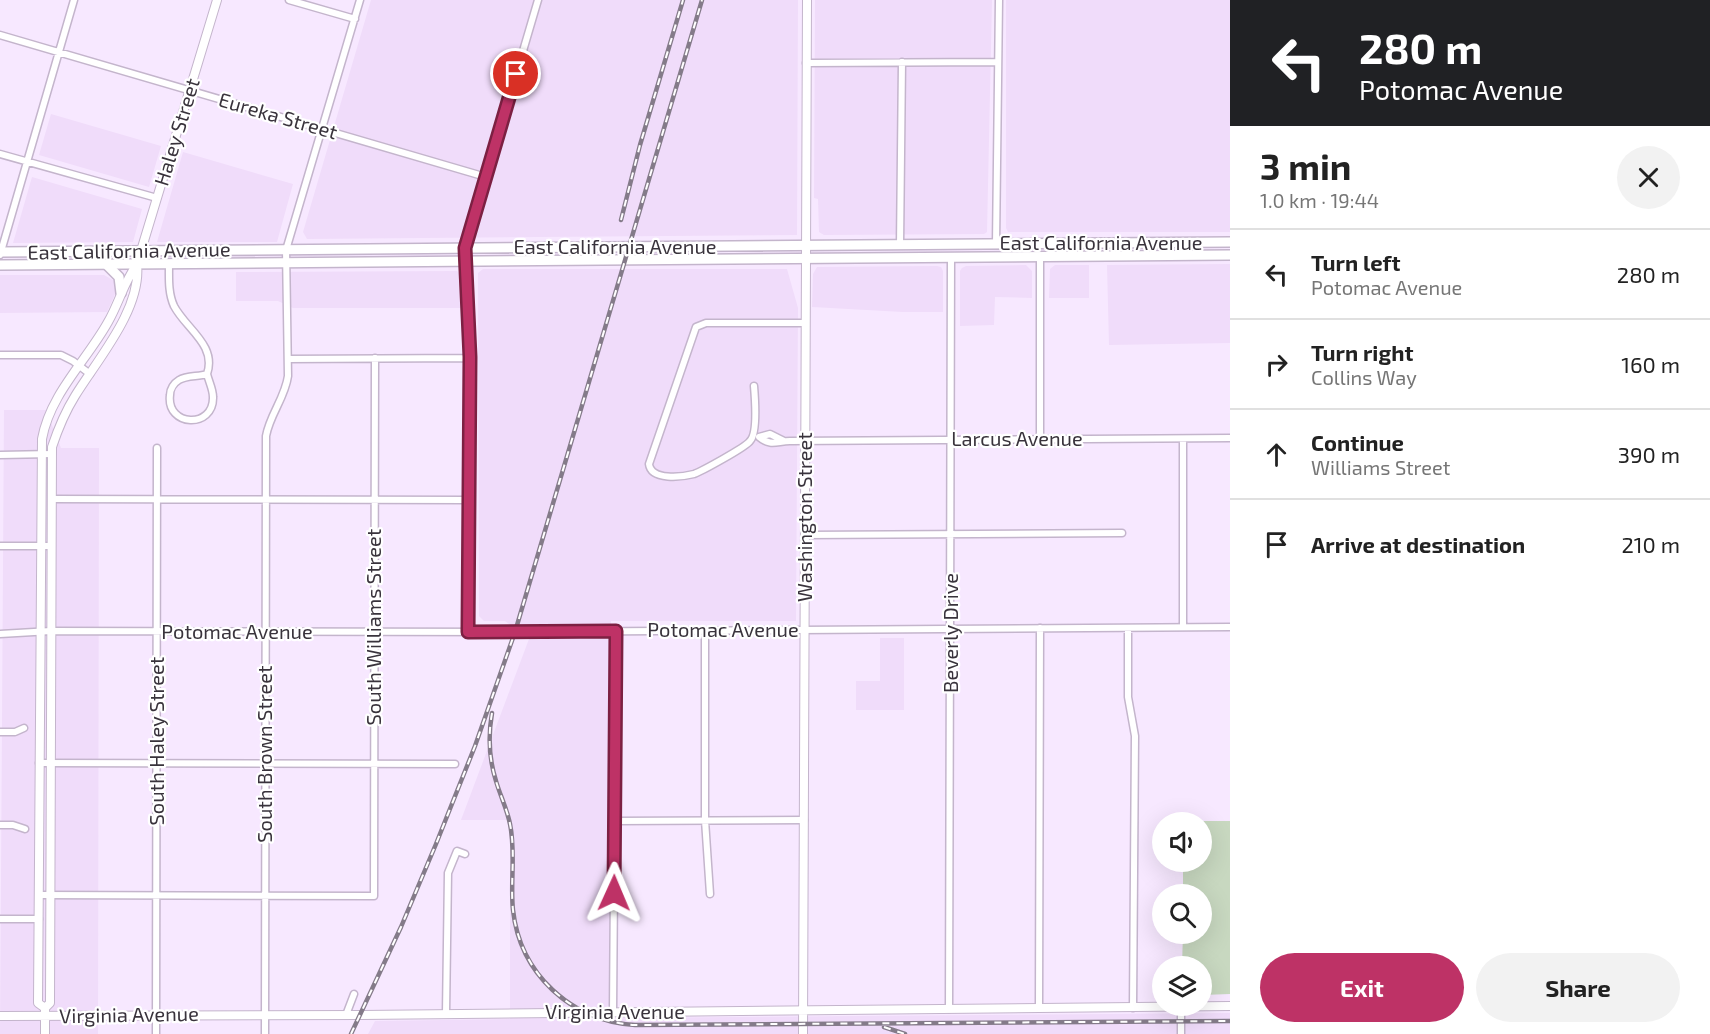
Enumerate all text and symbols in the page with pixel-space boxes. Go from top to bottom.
text: 280 m [1359,22,1482,72]
icon: left [1260,24,1338,102]
pin [490,48,541,99]
icon: arrive [499,57,532,90]
text: Potomac Avenue [1359,73,1563,105]
street label: Haley Street [148,75,204,188]
street label: Eureka Street [216,87,341,144]
text: 3 min [1260,144,1351,187]
button: close [1617,146,1680,209]
text: 1.0 km · 19:44 [1260,188,1379,212]
street label: East California Avenue [999,230,1203,254]
street label: East California Avenue [513,234,717,258]
street label: East California Avenue [27,236,231,264]
text: Turn left [1311,249,1400,275]
icon: left [1260,258,1293,291]
text: 280 m [1617,261,1680,287]
text: Potomac Avenue [1311,275,1462,299]
text: Turn right [1311,339,1413,365]
icon: right [1260,348,1293,381]
text: 160 m [1621,351,1680,377]
text: Collins Way [1311,365,1417,389]
street label: Larcus Avenue [951,426,1083,450]
text: Continue [1311,429,1404,455]
street label: Washington Street [792,432,816,602]
icon: ahead [1260,438,1293,471]
text: 390 m [1618,441,1680,467]
text: Williams Street [1311,455,1450,479]
street label: South Williams Street [361,528,385,725]
icon: arrive [1260,528,1293,561]
text: Arrive at destination [1311,531,1525,557]
text: 210 m [1621,531,1680,557]
street label: Beverly Drive [938,573,962,693]
street label: Potomac Avenue [647,617,799,641]
street label: Potomac Avenue [161,619,313,643]
street label: South Haley Street [144,656,168,825]
street label: South Brown Street [252,665,276,843]
map controls [1152,812,1212,1016]
button: sound [1152,812,1212,872]
position arrow [582,861,646,925]
button: search [1152,884,1212,944]
button: Exit [1260,953,1464,1022]
button: Share [1476,953,1680,1022]
button: layers [1152,956,1212,1016]
street label: Virginia Avenue [545,999,685,1023]
street label: Virginia Avenue [59,1001,199,1027]

